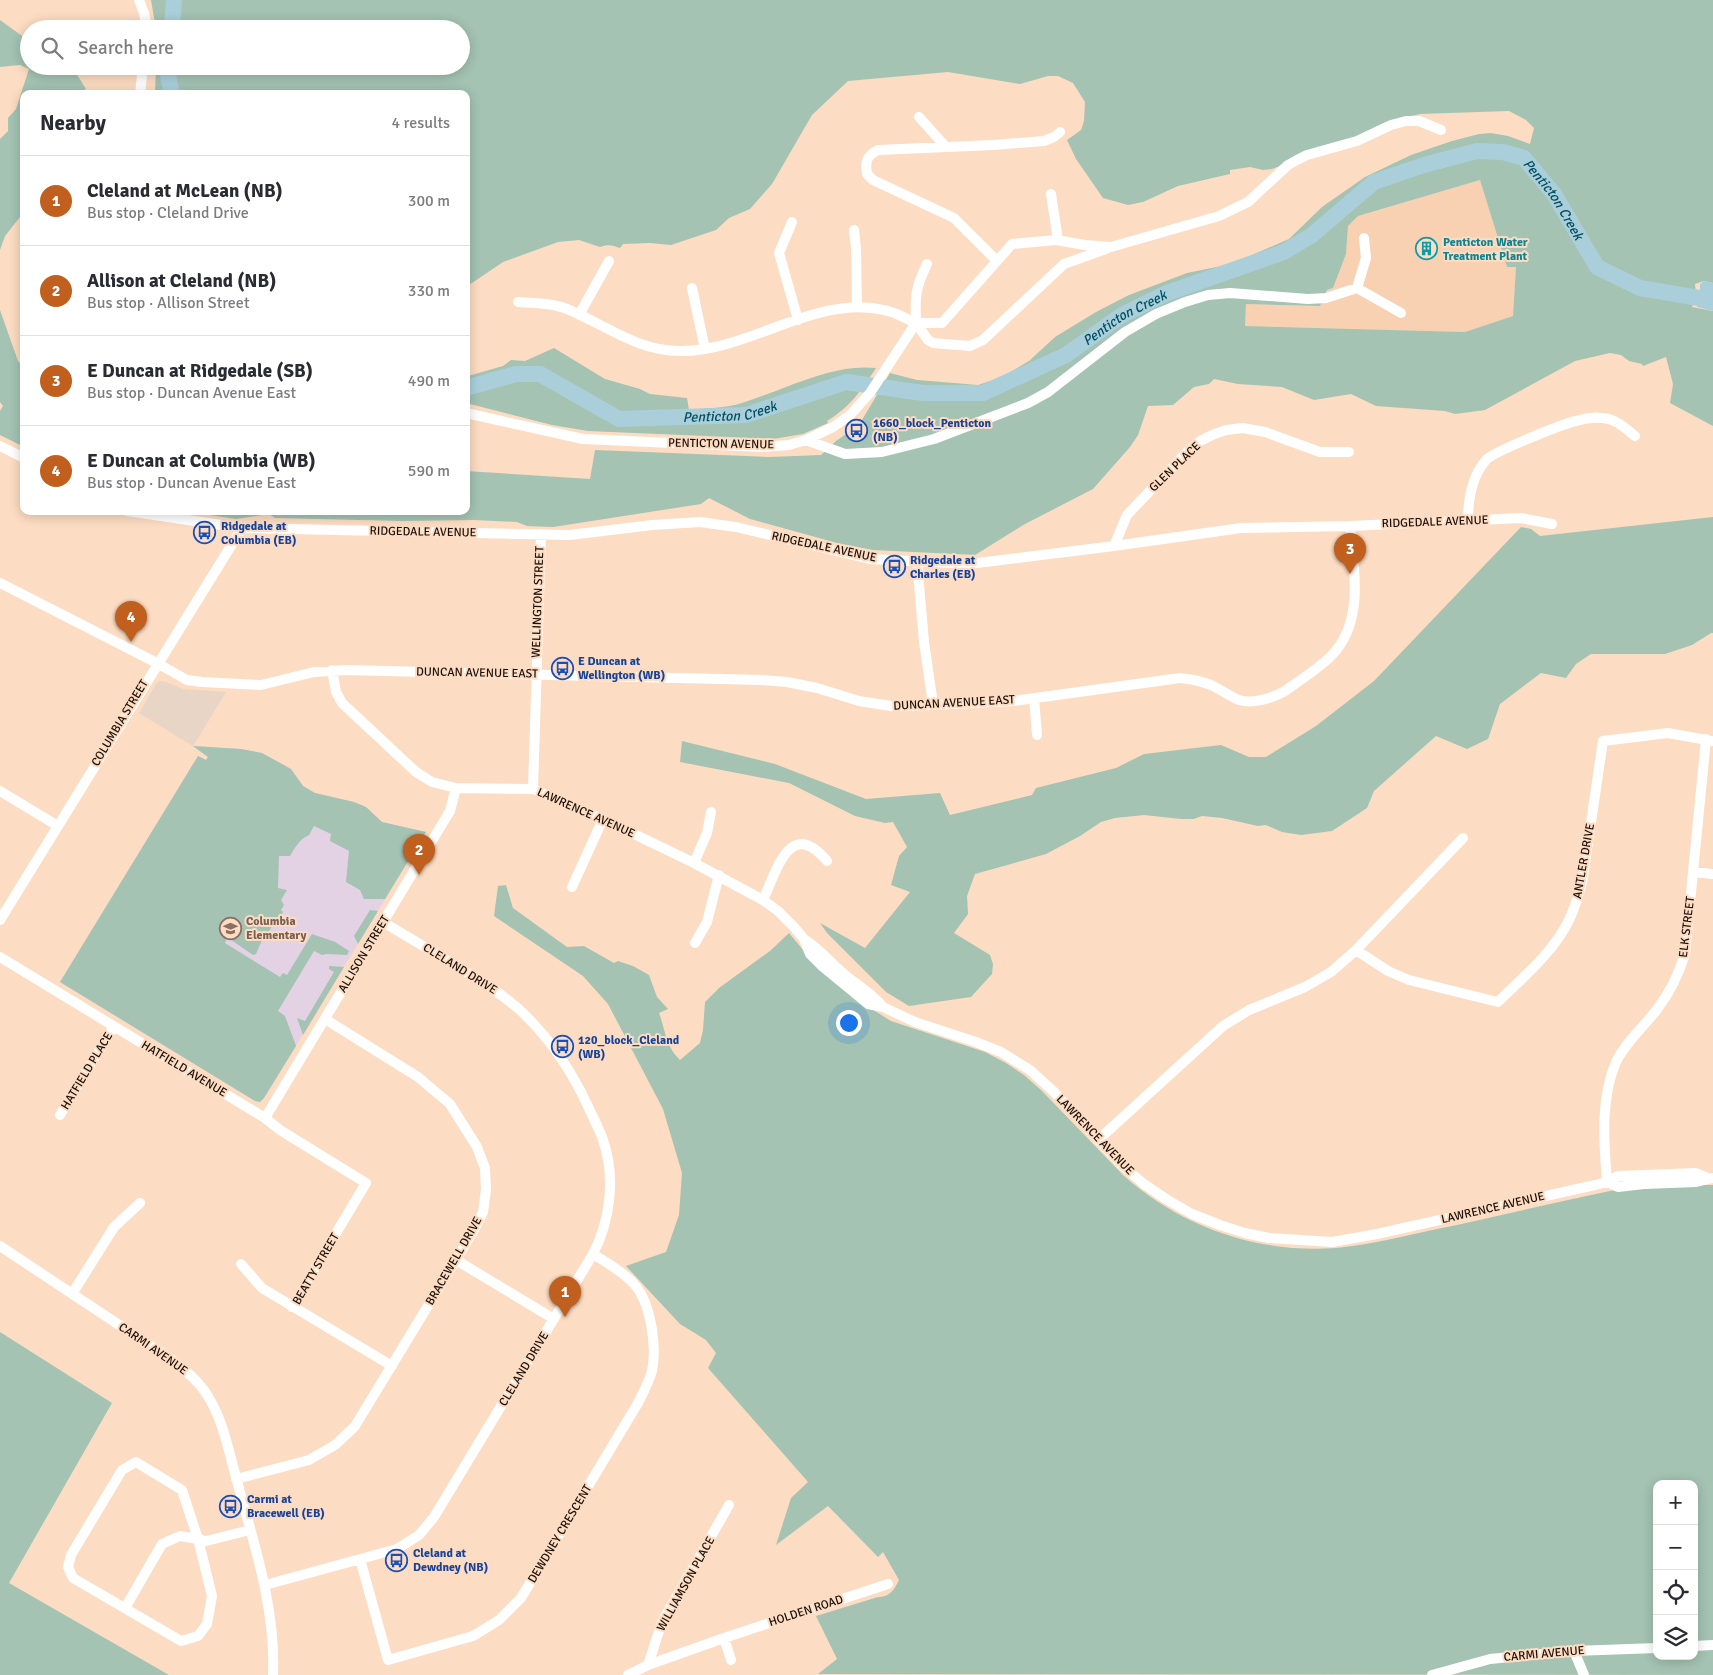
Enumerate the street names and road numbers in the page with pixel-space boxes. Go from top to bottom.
street label: PENTICTON AVENUE [668,436,774,452]
street label: GLEN PLACE [1146,439,1204,495]
street label: RIDGEDALE AVENUE [1381,513,1489,531]
street label: RIDGEDALE AVENUE [369,524,477,540]
street label: RIDGEDALE AVENUE [770,529,878,565]
street label: WELLINGTON STREET [529,546,547,658]
street label: DUNCAN AVENUE EAST [416,664,538,682]
street label: COLUMBIA STREET [88,677,152,769]
street label: DUNCAN AVENUE EAST [893,692,1015,714]
street label: LAWRENCE AVENUE [535,785,637,841]
street label: ANTLER DRIVE [1570,822,1598,900]
street label: ELK STREET [1676,895,1698,959]
street label: ALLISON STREET [335,913,393,995]
street label: CLELAND DRIVE [420,940,500,998]
street label: HATFIELD PLACE [58,1029,116,1113]
street label: HATFIELD AVENUE [139,1038,230,1101]
street label: LAWRENCE AVENUE [1053,1092,1137,1178]
street label: LAWRENCE AVENUE [1440,1189,1546,1227]
street label: BRACEWELL DRIVE [423,1214,486,1308]
street label: BEATTY STREET [289,1230,343,1308]
street label: CARMI AVENUE [116,1320,191,1379]
street label: CLELAND DRIVE [496,1329,552,1409]
street label: DEWDNEY CRESCENT [525,1482,595,1586]
street label: WILLIAMSON PLACE [654,1534,718,1634]
street label: HOLDEN ROAD [767,1592,845,1630]
street label: CARMI AVENUE [1503,1643,1585,1665]

